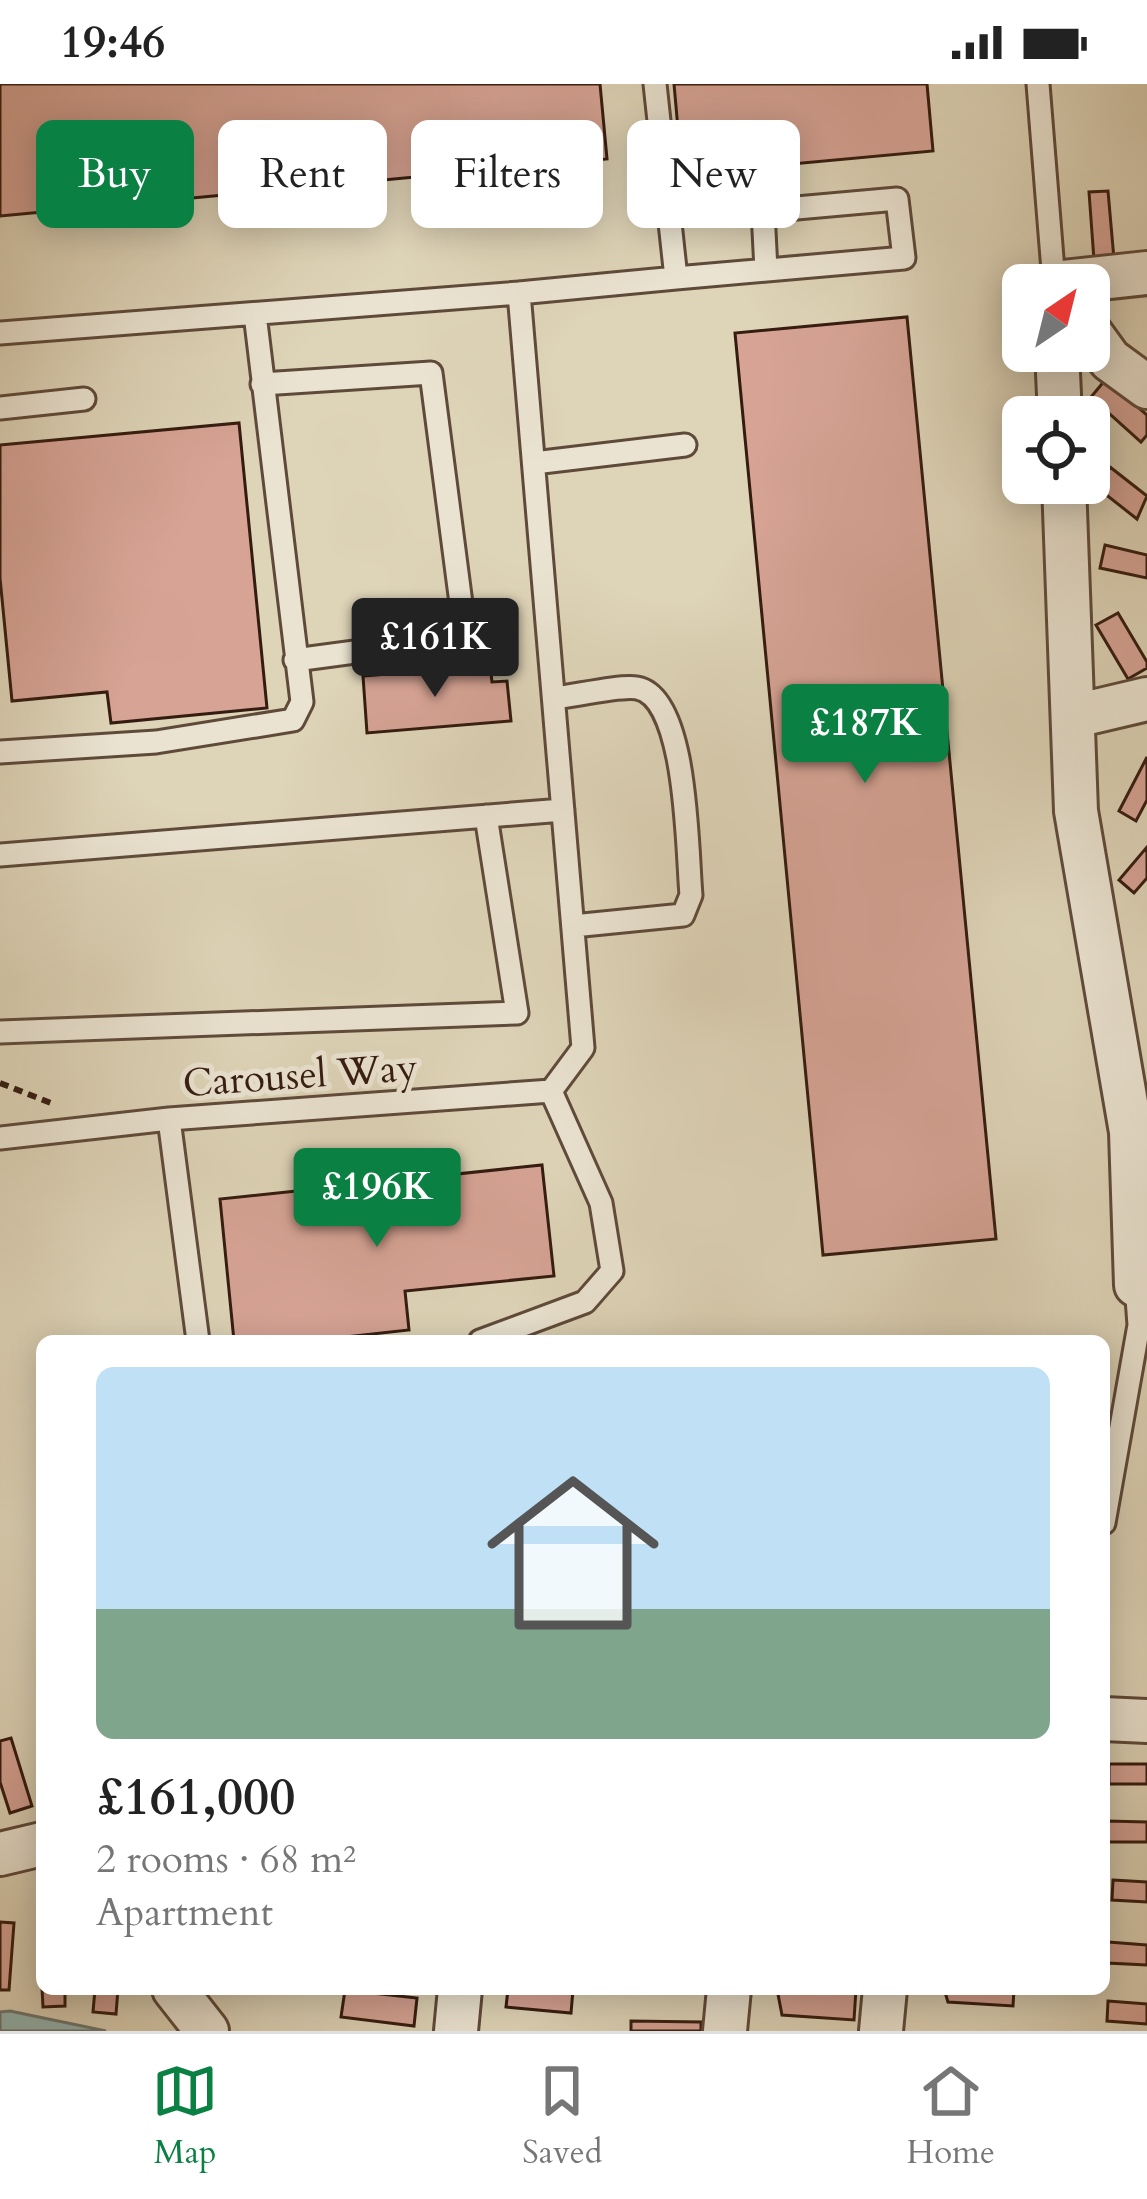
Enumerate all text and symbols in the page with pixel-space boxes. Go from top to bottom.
text: 19:46 [60,12,165,73]
chip: Buy [36,120,194,228]
chip: Rent [218,120,387,228]
chip: Filters [411,120,603,228]
chip: New [627,120,800,228]
north arrow [1002,264,1110,372]
map controls [1002,264,1110,504]
button: locate [1002,396,1110,504]
pin: £161K [351,598,519,700]
text: £161K [379,610,491,663]
pin: £187K [781,684,949,786]
text: £187K [809,696,921,749]
street label: Carousel Way [181,1041,420,1110]
pin: £196K [293,1148,461,1250]
text: £196K [321,1160,433,1213]
icon: home [465,1445,681,1661]
text: £161,000 [96,1763,295,1833]
text: 2 rooms · 68 m² [96,1833,356,1886]
text: Apartment [96,1886,273,1939]
tab: Map [152,2058,218,2175]
tab: Saved [522,2058,602,2175]
tab: Home [907,2058,995,2175]

